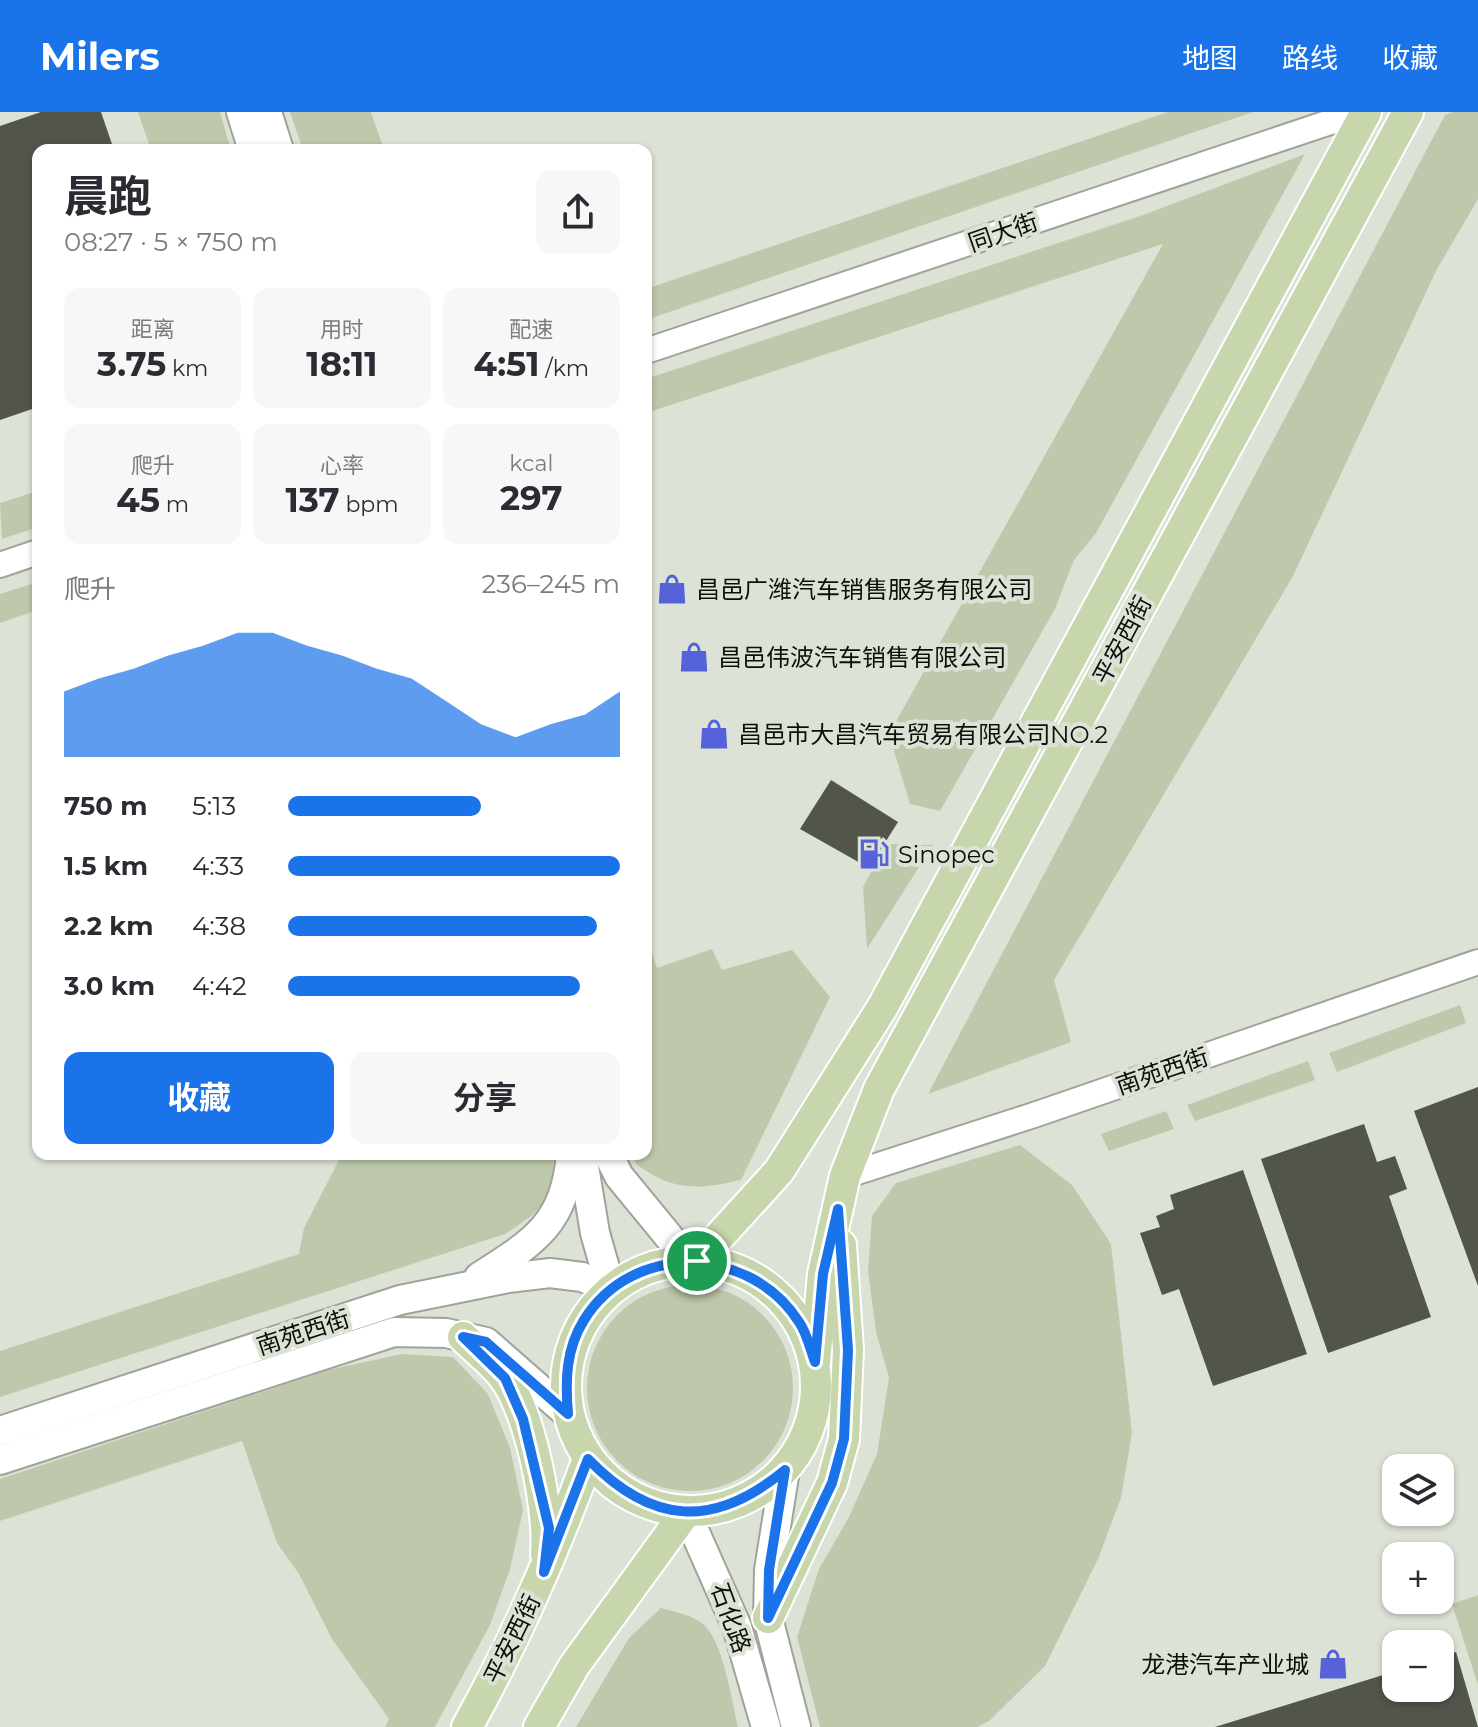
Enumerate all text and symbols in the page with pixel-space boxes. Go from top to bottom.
text: Milers [40,33,160,80]
text: 地图 [1182,41,1238,75]
text: 路线 [1282,41,1338,75]
text: 收藏 [1382,41,1438,75]
text: 晨跑 [64,169,152,223]
button: share [536,170,620,254]
street label: 同大街 [964,207,1042,257]
text: 08:27 · 5 × 750 m [64,226,278,258]
text: 距离 [131,316,175,343]
text: 用时 [320,316,364,343]
text: 配速 [509,316,553,343]
text: 3.75 [97,343,166,385]
text: 18:11 [306,343,378,385]
text: 4:51 [473,343,540,385]
text: km [166,355,208,382]
text: /km [540,355,589,382]
text: kcal [509,450,553,477]
text: 爬升 [131,452,175,479]
text: 心率 [320,452,364,479]
text: 297 [500,477,563,519]
text: 45 [116,479,160,521]
text: 137 [285,479,340,521]
text: m [160,491,189,518]
text: bpm [340,491,399,518]
text: 236–245 m [481,568,620,600]
shop icon: 昌邑广潍汽车销售服务有限公司 [655,572,689,606]
text: 爬升 [64,573,116,605]
place label: 昌邑广潍汽车销售服务有限公司 [696,575,1032,604]
street label: 平安西街 [1087,591,1157,689]
shop icon: 昌邑伟波汽车销售有限公司 [677,640,711,674]
place label: 昌邑伟波汽车销售有限公司 [718,643,1006,672]
shop icon: 昌邑市大昌汽车贸易有限公司NO.2 [697,717,731,751]
place label: 昌邑市大昌汽车贸易有限公司NO.2 [738,720,1108,749]
text: 750 m [64,790,147,822]
text: 5:13 [192,790,236,822]
fuel station icon: Sinopec [857,837,891,871]
place label: Sinopec [898,840,995,869]
text: 1.5 km [64,850,148,882]
text: 4:33 [192,850,244,882]
text: 2.2 km [64,910,154,942]
text: 4:38 [192,910,246,942]
text: 3.0 km [64,970,155,1002]
text: 4:42 [192,970,247,1002]
street label: 南苑西街 [1112,1042,1212,1100]
button: 收藏 [64,1052,334,1144]
button: 分享 [350,1052,620,1144]
pin [663,1227,731,1295]
icon: arrive [675,1239,719,1283]
street label: 南苑西街 [253,1303,353,1361]
map controls [1382,1454,1454,1702]
button: layers [1382,1454,1454,1526]
button: + [1382,1542,1454,1614]
street label: 石化路 [705,1579,757,1657]
street label: 平安西街 [478,1590,546,1688]
button: − [1382,1630,1454,1702]
shop icon: 龙港汽车产业城 [1316,1647,1350,1681]
place label: 龙港汽车产业城 [1141,1650,1309,1679]

